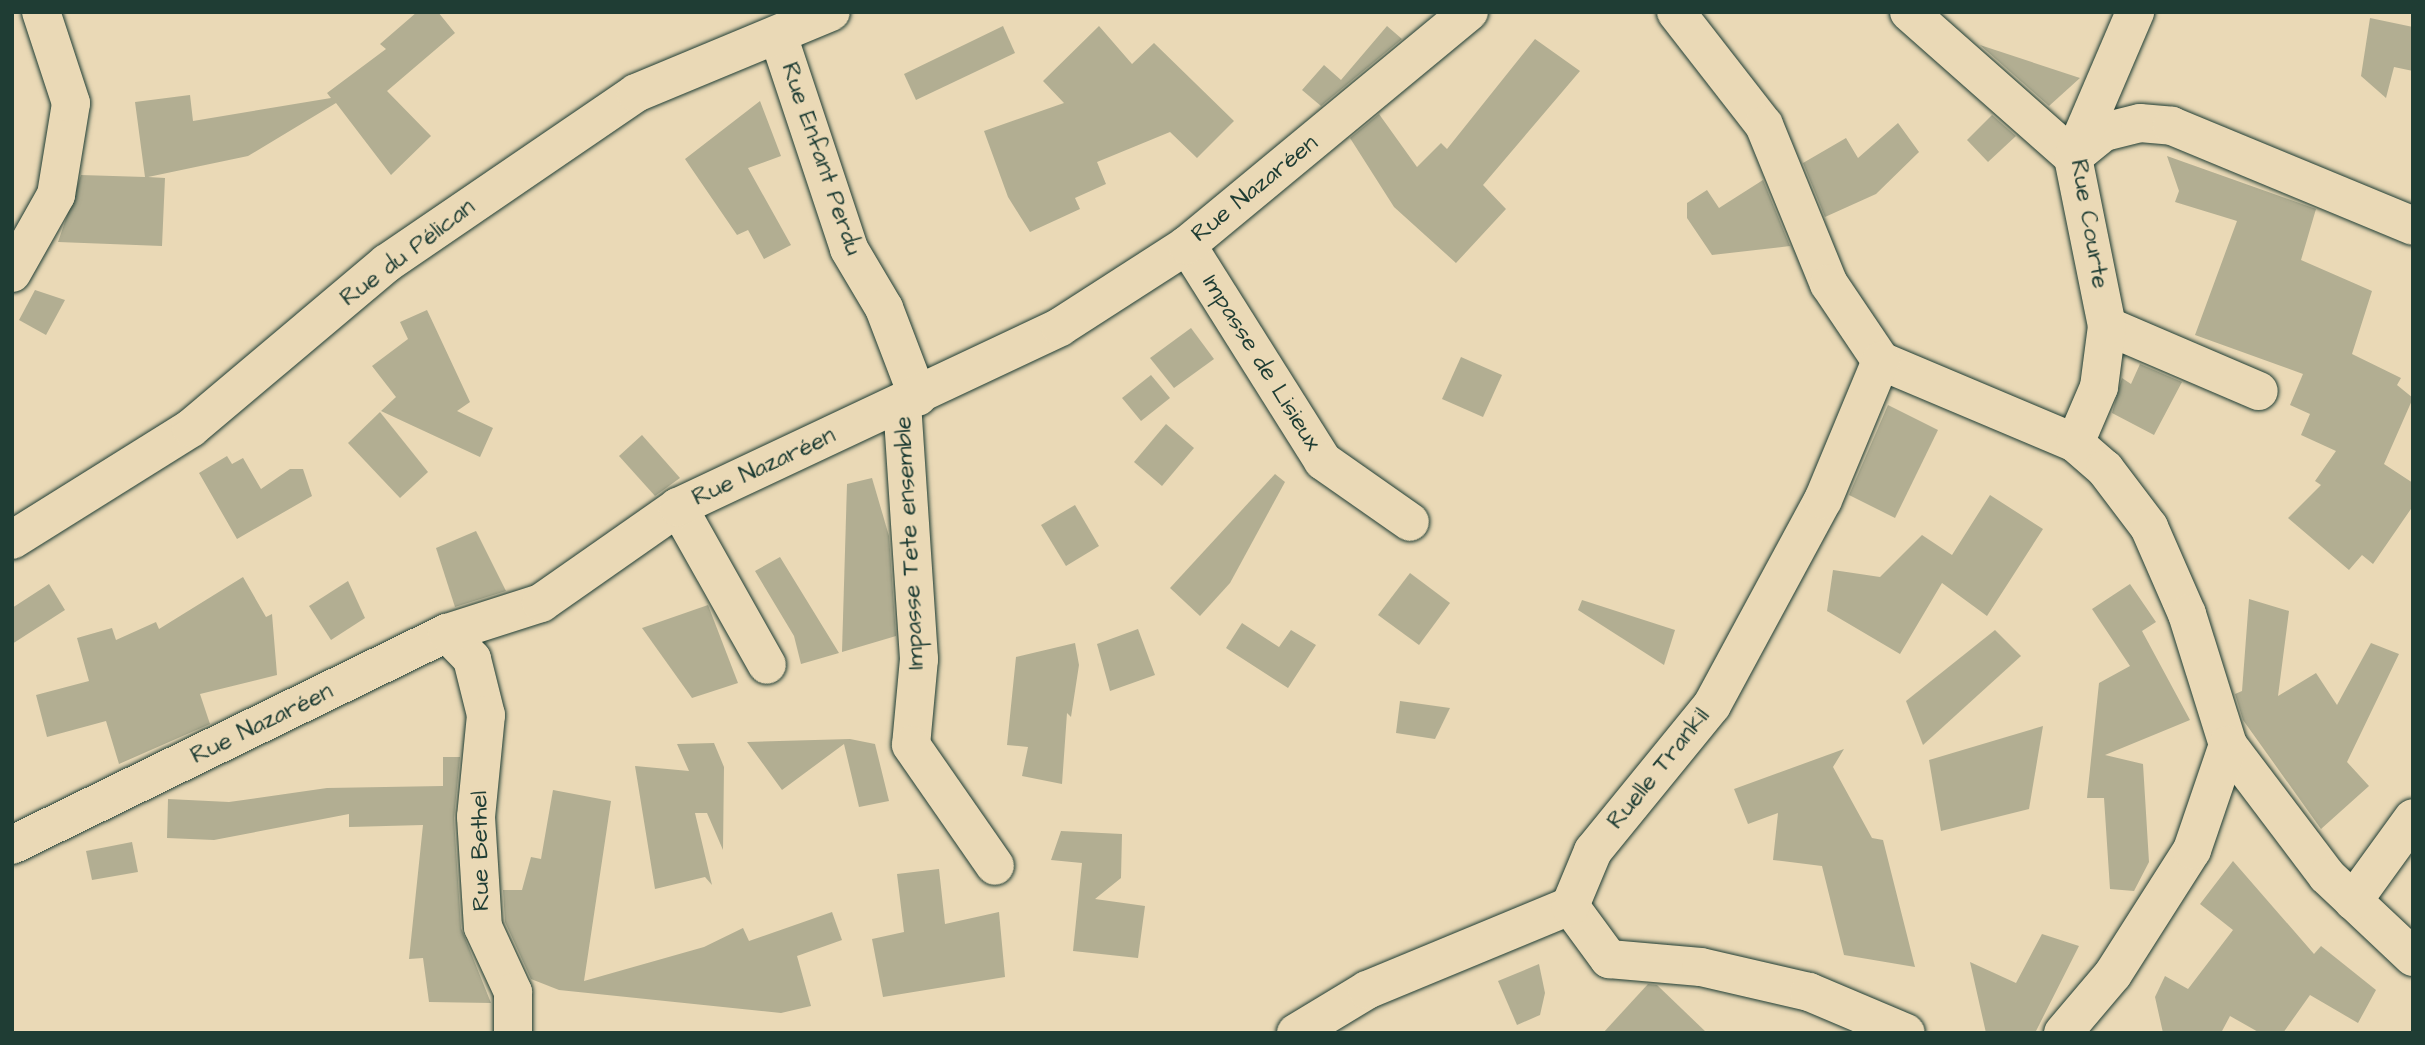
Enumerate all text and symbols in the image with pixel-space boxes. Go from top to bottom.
street label: Rue Enfant Perdu [775,59,867,259]
street label: Rue Nazaréen [1186,129,1324,249]
street label: Rue Courte [2063,157,2115,291]
street label: Rue du Pélican [335,193,481,313]
street label: Impasse de Lisieux [1195,270,1327,456]
street label: Impasse Tete ensemble [889,416,931,670]
street label: Rue Nazaréen [688,421,840,513]
street label: Rue Nazaréen [186,677,338,771]
street label: Ruelle Trankil [1602,703,1716,835]
street label: Rue Bethel [466,791,496,911]

